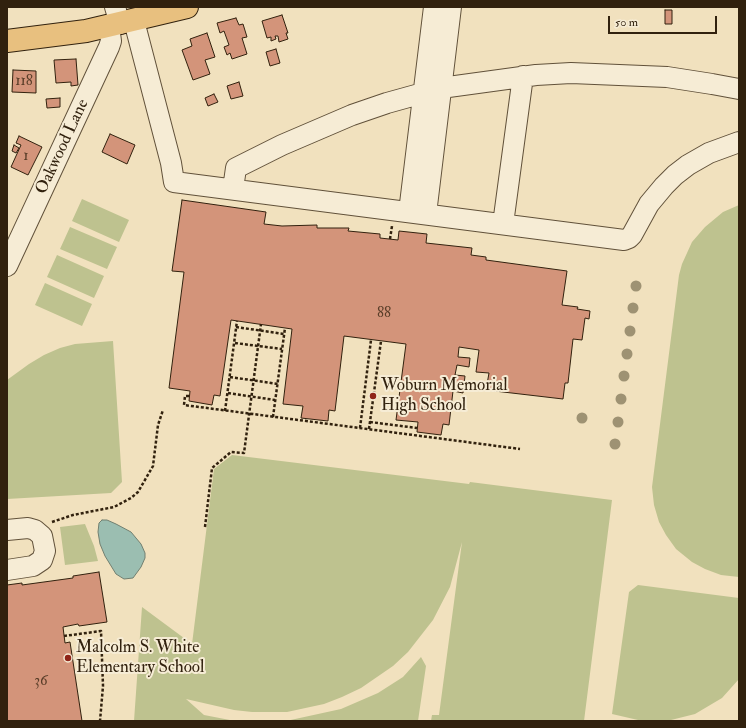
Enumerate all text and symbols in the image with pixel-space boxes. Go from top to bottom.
scale bar [610,8,719,34]
text: 50 m [615,15,638,30]
house number: 118 [15,73,33,91]
street label: Oakwood Lane [32,96,94,198]
house number: 1 [23,148,29,166]
house number: 88 [377,305,391,323]
place label: Woburn Memorial High School [381,376,508,416]
marker: Woburn Memorial High School [368,391,378,401]
place label: Malcolm S. White Elementary School [76,638,204,678]
marker: Malcolm S. White Elementary School [63,653,73,663]
house number: 36 [34,673,48,691]

